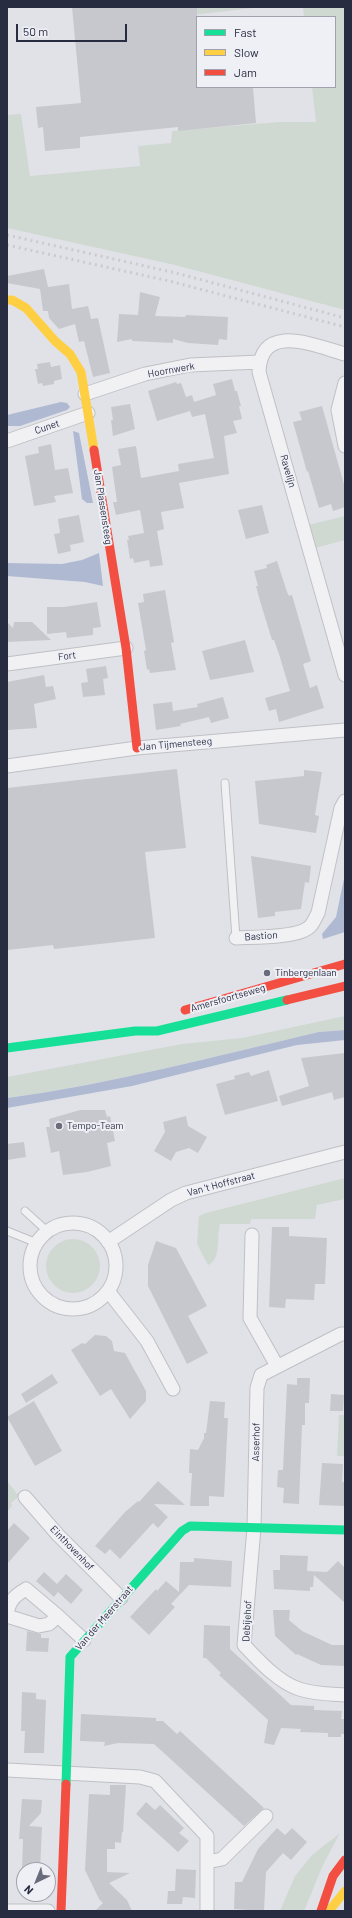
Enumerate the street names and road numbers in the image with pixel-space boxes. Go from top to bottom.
street label: Hoornwerk [147,360,195,380]
street label: Cunet [33,417,61,437]
street label: Ravelijn [278,453,298,489]
street label: Jan Plassensteeg [91,468,115,546]
street label: Fort [57,649,77,663]
street label: Jan Tijmensteeg [140,735,212,753]
street label: Bastion [244,929,278,943]
street label: Amersfoortseweg [189,982,267,1014]
street label: Van 't Hoffstraat [186,1169,256,1199]
street label: Asserhof [250,1423,262,1461]
street label: Einthovenhof [48,1523,96,1573]
street label: Van der Meerstraat [73,1583,135,1653]
street label: Debijehof [240,1600,254,1642]

